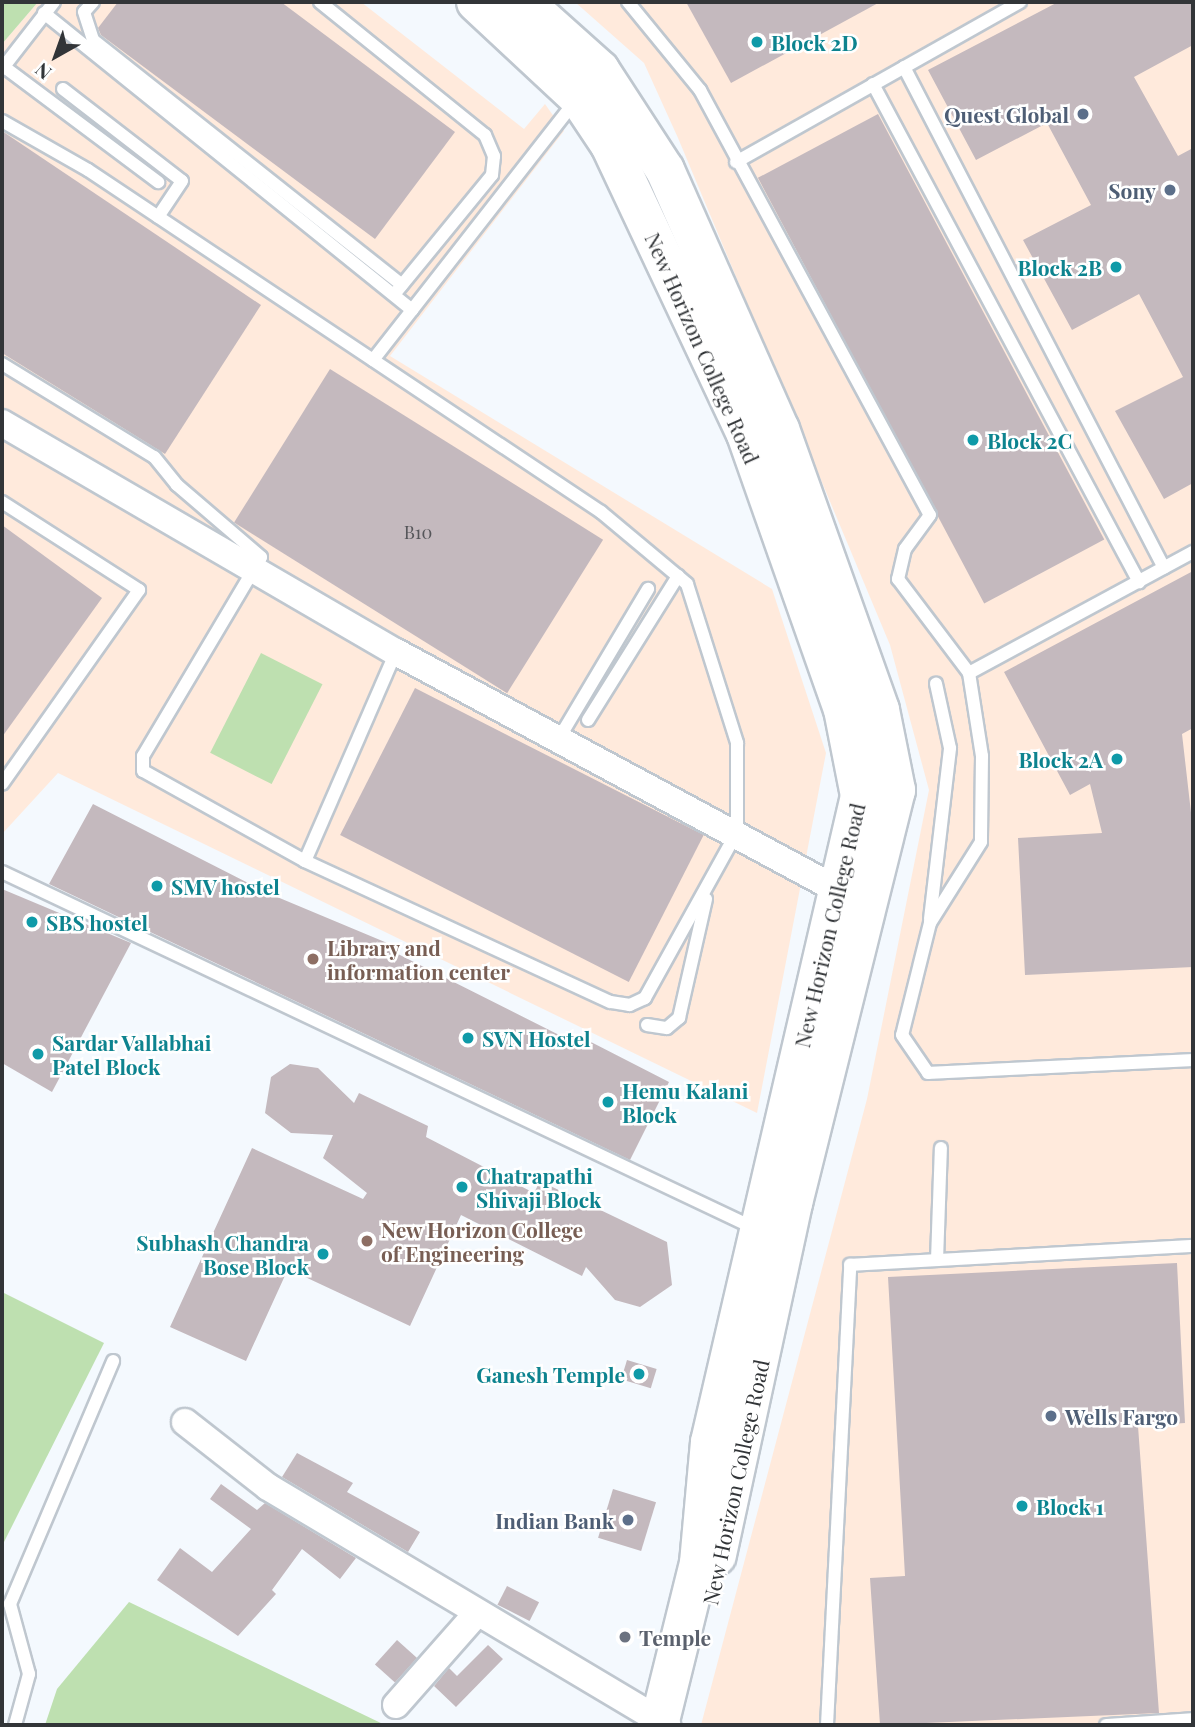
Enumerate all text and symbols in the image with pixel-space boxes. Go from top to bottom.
north arrow [21,21,91,91]
place label: Block 2D [771,29,858,55]
marker: Block 2D [749,34,765,50]
text: N [29,58,56,86]
place label: Quest Global [944,101,1069,127]
marker: Quest Global [1075,106,1091,122]
place label: Sony [1108,177,1156,203]
marker: Sony [1162,182,1178,198]
street label: New Horizon College Road [640,228,766,468]
place label: Block 2B [1017,254,1102,280]
marker: Block 2B [1108,259,1124,275]
place label: Block 2C [987,427,1073,453]
marker: Block 2C [965,432,981,448]
house number: B10 [404,521,432,543]
place label: Block 2A [1018,746,1103,772]
marker: Block 2A [1109,751,1125,767]
street label: New Horizon College Road [789,800,869,1050]
place label: SMV hostel [171,873,280,899]
marker: SMV hostel [149,878,165,894]
place label: SBS hostel [46,909,148,935]
marker: SBS hostel [24,914,40,930]
place label: Library and information center [327,934,510,984]
marker: Library and information center [305,951,321,967]
place label: SVN Hostel [482,1025,591,1051]
place label: Sardar Vallabhai Patel Block [52,1029,213,1079]
marker: SVN Hostel [460,1030,476,1046]
marker: Sardar Vallabhai Patel Block [30,1046,46,1062]
place label: Hemu Kalani Block [622,1077,748,1127]
marker: Hemu Kalani Block [600,1094,616,1110]
place label: Chatrapathi Shivaji Block [476,1162,601,1212]
marker: Chatrapathi Shivaji Block [454,1179,470,1195]
place label: New Horizon College of Engineering [381,1216,584,1266]
place label: Subhash Chandra Bose Block [136,1229,309,1279]
marker: New Horizon College of Engineering [359,1233,375,1249]
marker: Subhash Chandra Bose Block [315,1246,331,1262]
street label: New Horizon College Road [697,1357,773,1607]
place label: Ganesh Temple [476,1361,625,1387]
marker: Ganesh Temple [631,1366,647,1382]
place label: Wells Fargo [1065,1403,1178,1429]
marker: Wells Fargo [1043,1408,1059,1424]
place label: Block 1 [1036,1493,1104,1519]
marker: Block 1 [1014,1498,1030,1514]
place label: Indian Bank [495,1507,614,1533]
marker: Indian Bank [620,1512,636,1528]
place label: Temple [639,1624,711,1650]
marker: Temple [617,1629,633,1645]

